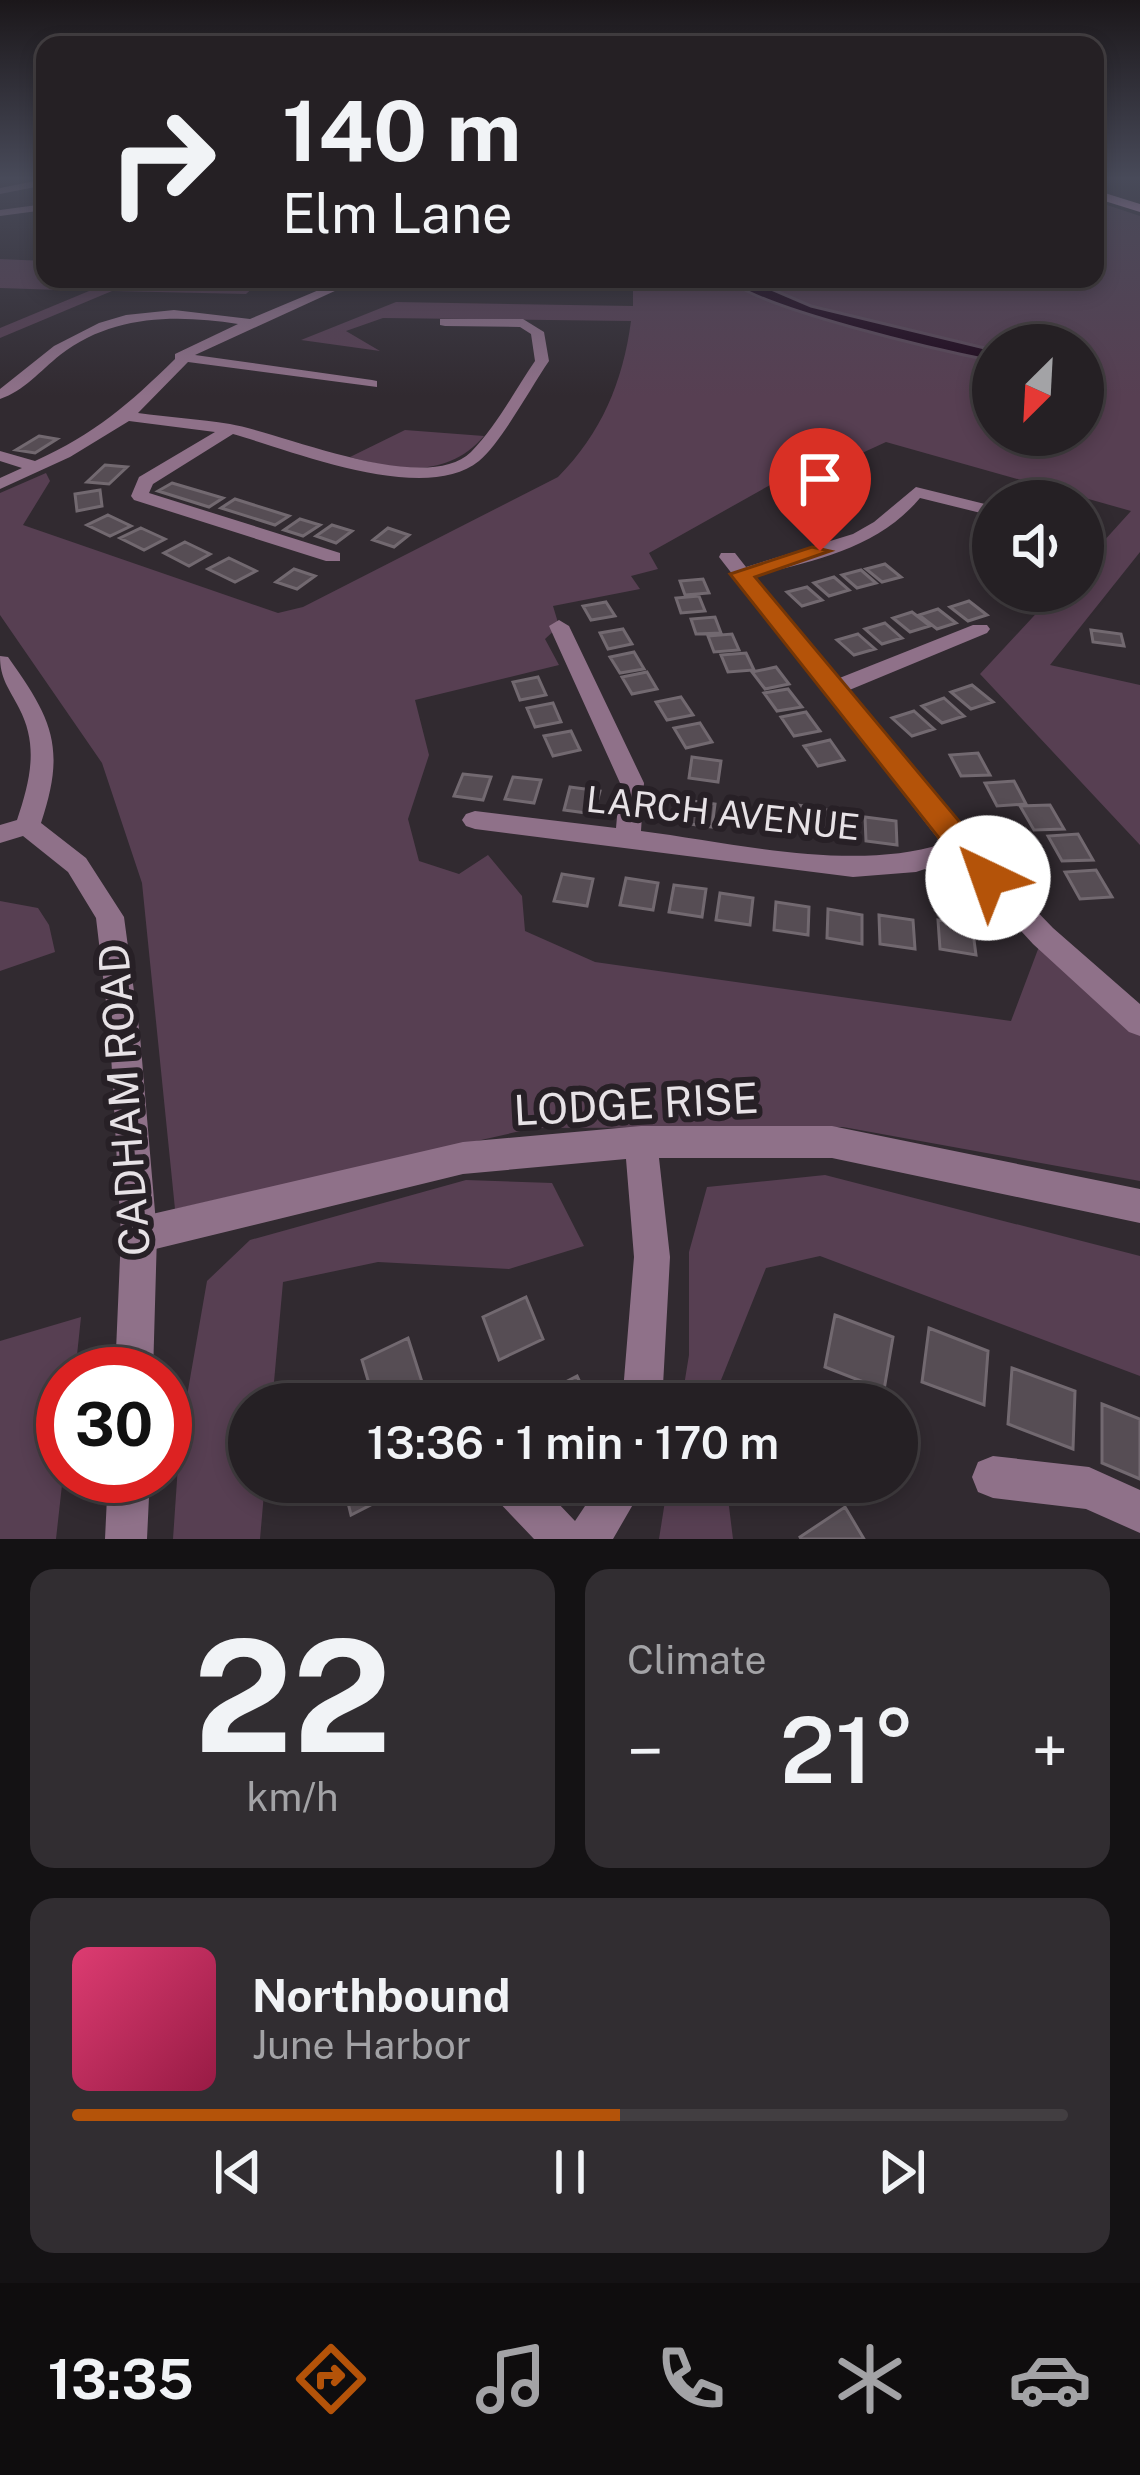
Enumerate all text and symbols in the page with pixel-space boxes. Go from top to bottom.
text: 140 m [282,81,521,180]
icon: right [84,84,240,240]
text: Elm Lane [282,182,513,245]
north arrow [972,324,1104,456]
map controls [972,324,1104,612]
pin [769,428,871,551]
icon: arrive [787,446,853,512]
button: sound [972,480,1104,612]
street label: LARCH AVENUE [584,778,862,848]
position arrow [925,815,1051,941]
street label: CADHAM ROAD [88,942,159,1258]
street label: LODGE RISE [512,1073,759,1134]
speed limit sign: 30 [36,1347,192,1503]
text: 13:36 · 1 min · 170 m [367,1416,779,1469]
text: 22 [193,1604,392,1787]
text: Climate [627,1637,767,1683]
text: 21° [780,1697,915,1803]
text: − [627,1712,664,1790]
text: + [1031,1712,1068,1790]
text: km/h [247,1774,338,1820]
text: Northbound [252,1969,510,2022]
text: June Harbor [252,2022,471,2068]
icon: previous [205,2139,271,2205]
icon: pause [537,2139,603,2205]
icon: next [869,2139,935,2205]
icon: directions [289,2337,373,2421]
icon: music [469,2337,553,2421]
icon: phone [649,2337,733,2421]
icon: climate [828,2337,912,2421]
icon: car [1008,2337,1092,2421]
text: 13:35 [48,2348,194,2411]

